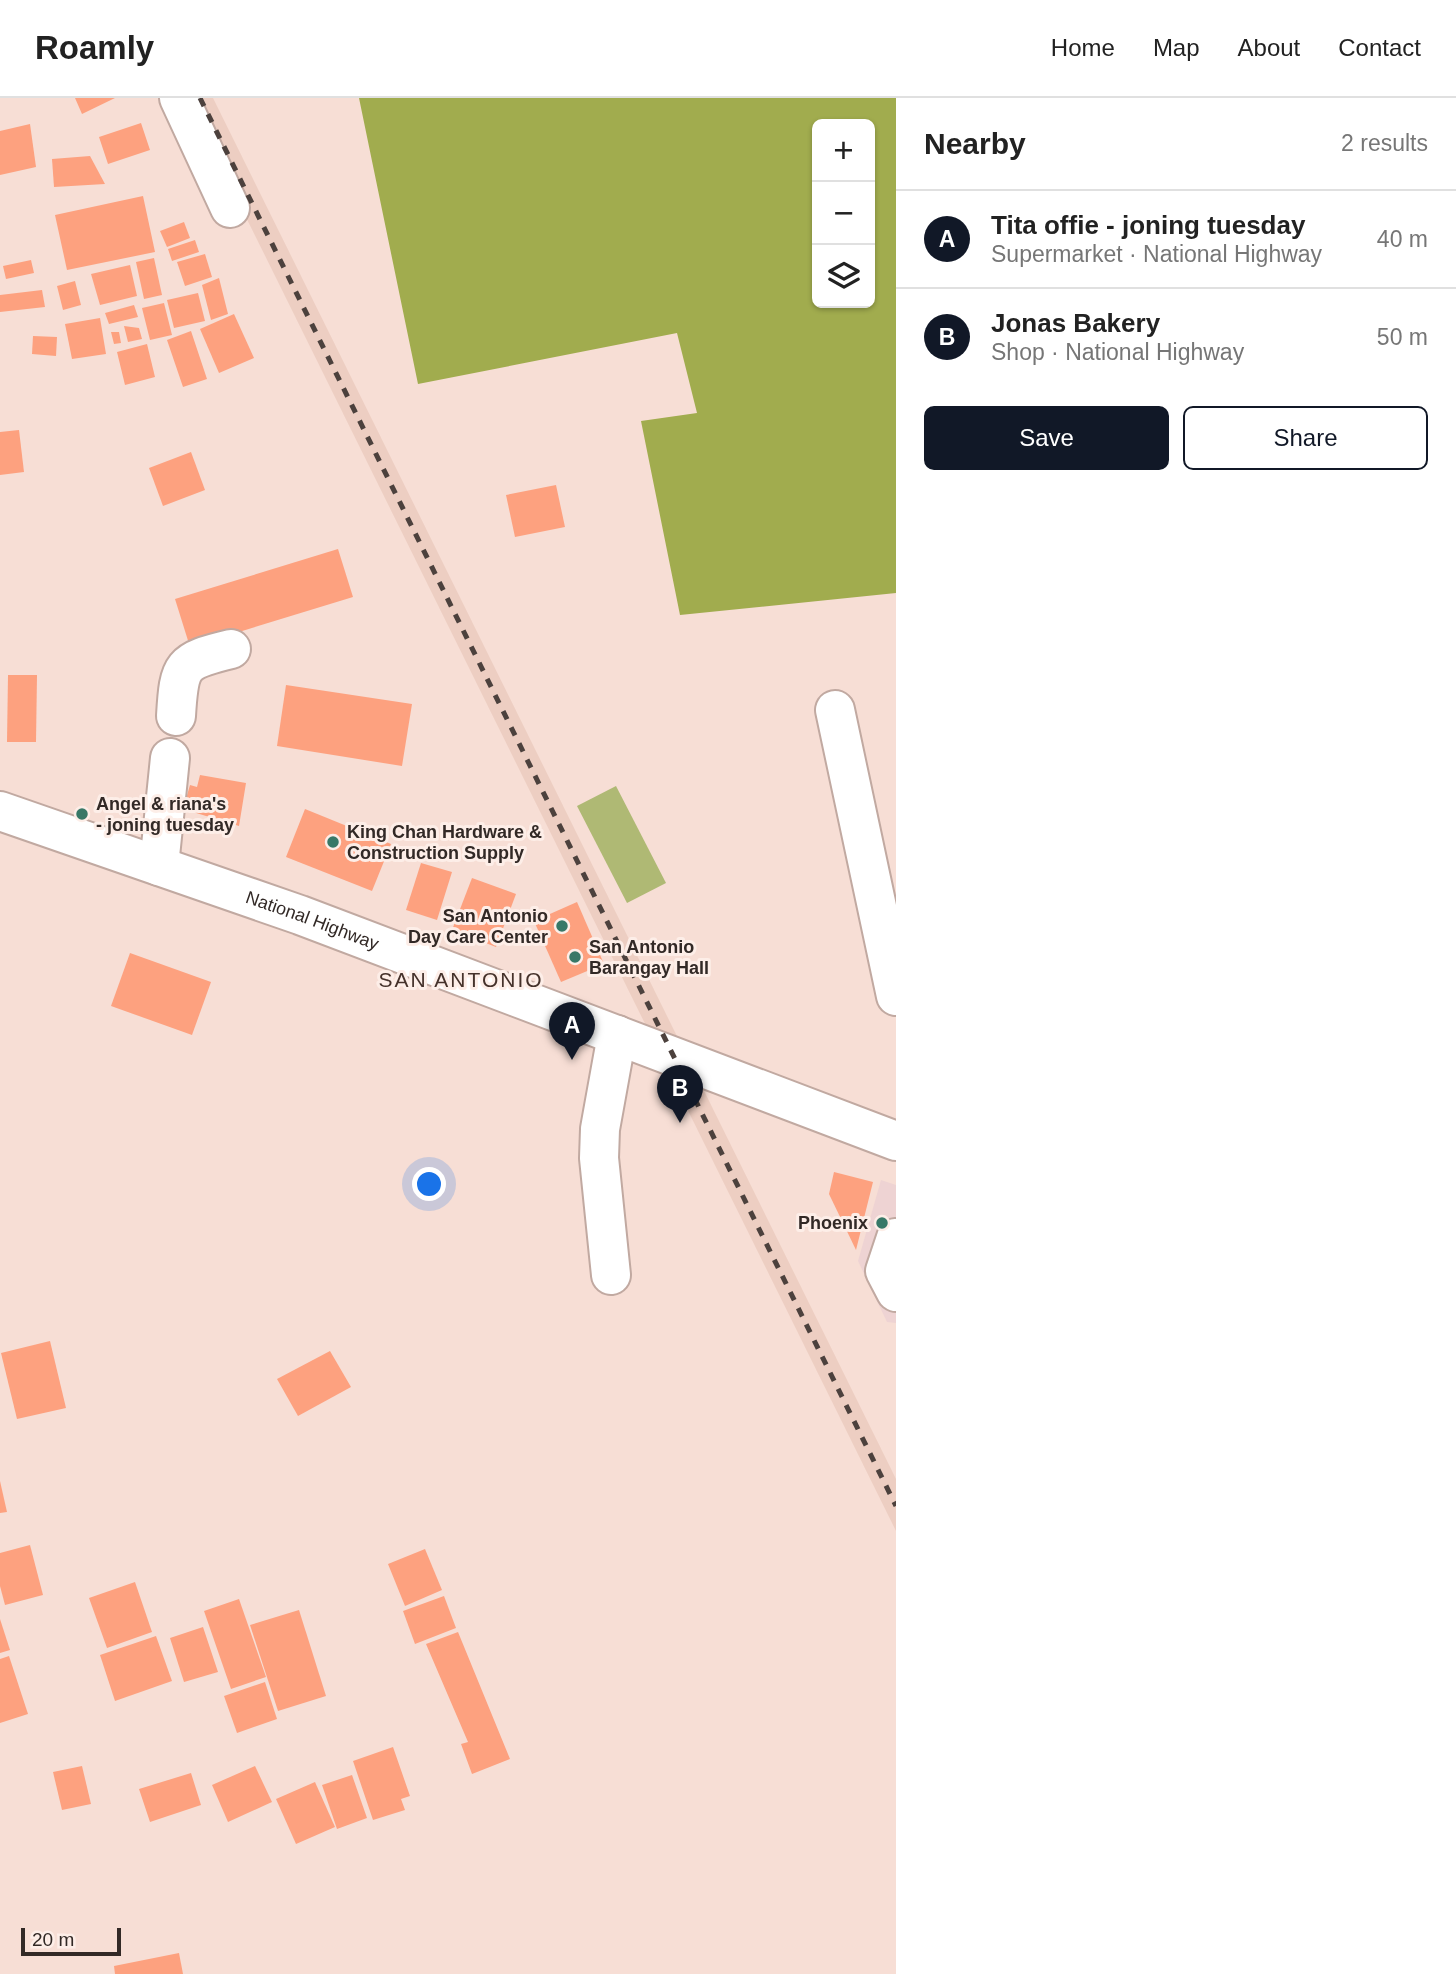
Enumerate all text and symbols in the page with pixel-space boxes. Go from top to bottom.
text: Roamly [35,29,154,66]
text: Home [1051,34,1115,61]
text: Map [1153,34,1200,61]
text: About [1238,34,1300,61]
text: Contact [1338,34,1421,61]
map controls [812,119,875,308]
button: + [812,119,875,182]
text: Nearby [924,127,1026,160]
text: 2 results [1341,130,1428,156]
button: − [812,182,875,245]
text: Tita offie - joning tuesday [991,210,1305,240]
text: A [939,226,955,252]
text: 40 m [1377,226,1428,252]
text: Supermarket · National Highway [991,241,1322,267]
button: layers [812,245,875,308]
text: Jonas Bakery [991,308,1160,338]
text: B [939,324,955,350]
text: 50 m [1377,324,1428,350]
text: Shop · National Highway [991,339,1244,365]
button: Save [924,406,1169,470]
button: Share [1183,406,1428,470]
place label: Angel & riana's - joning tuesday [96,794,234,835]
marker: Angel & riana's - joning tuesday [74,806,90,822]
place label: King Chan Hardware & Construction Supply [347,822,542,863]
marker: King Chan Hardware & Construction Supply [325,834,341,850]
street label: National Highway [243,887,382,954]
place label: San Antonio Day Care Center [408,906,548,947]
marker: San Antonio Day Care Center [554,918,570,934]
place label: San Antonio Barangay Hall [589,937,709,978]
marker: San Antonio Barangay Hall [567,949,583,965]
district label: SAN ANTONIO [378,968,544,991]
pin: A [549,1002,595,1060]
pin: B [657,1065,703,1123]
your location [412,1167,446,1201]
place label: Phoenix [798,1213,868,1233]
marker: Phoenix [874,1215,890,1231]
scale bar [21,1925,121,1957]
text: 20 m [32,1929,74,1950]

